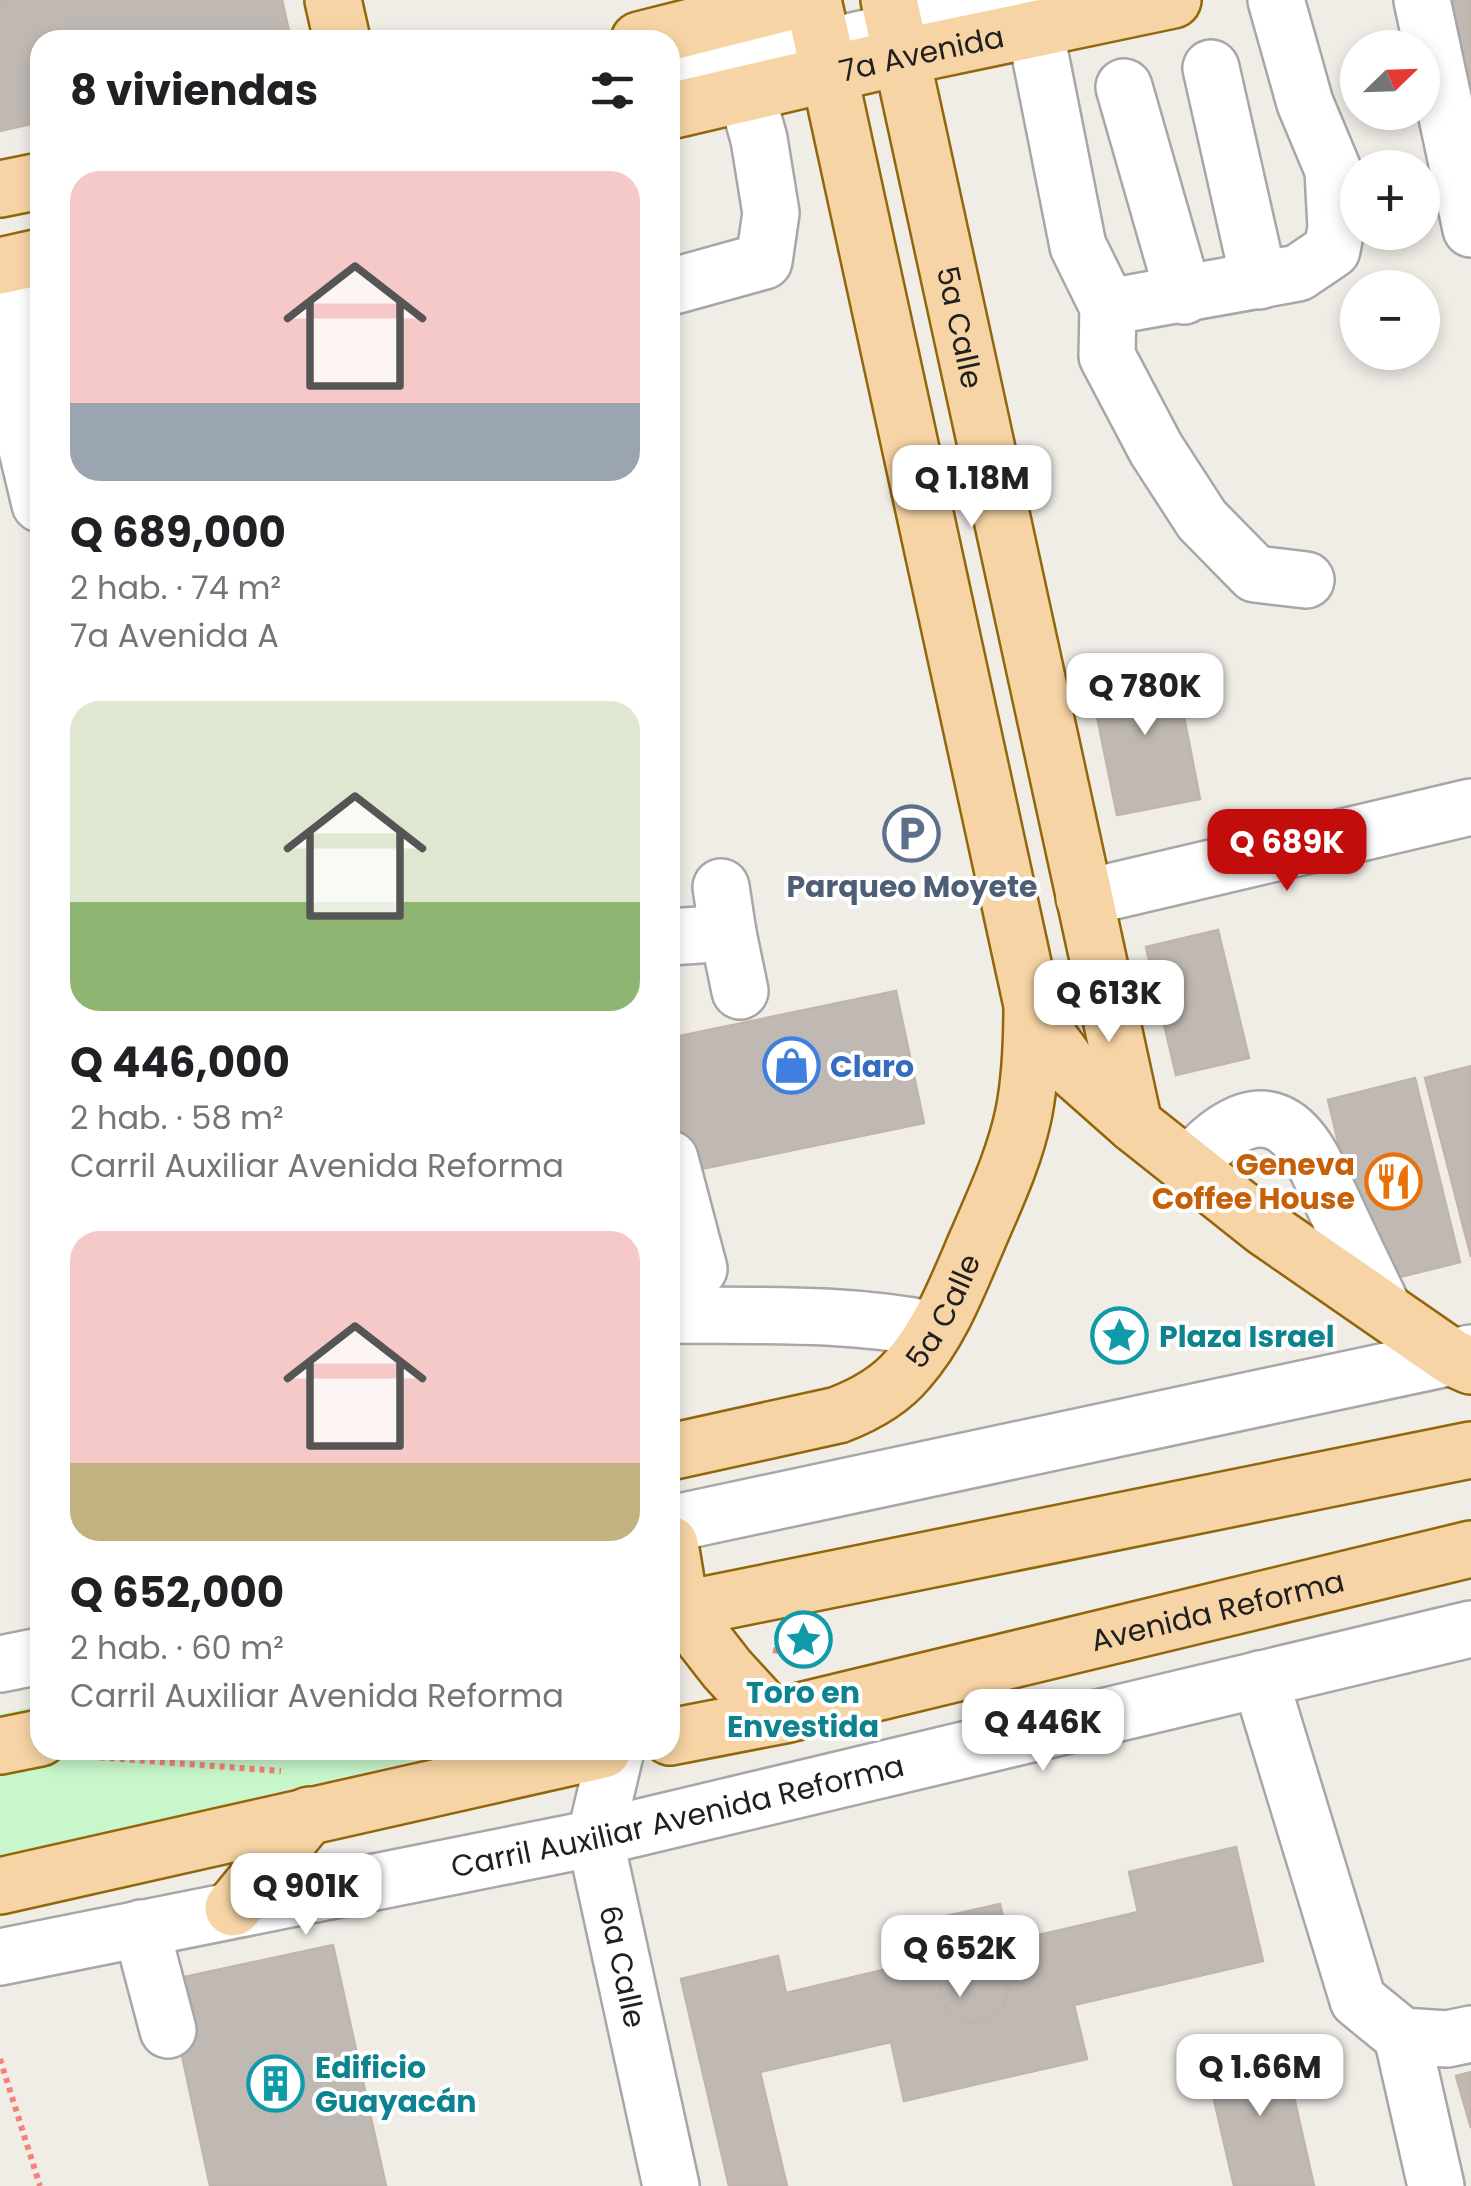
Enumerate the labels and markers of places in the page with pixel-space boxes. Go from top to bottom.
pin: Q 1.18M [880,445,1064,530]
pin: Q 780K [1064,653,1226,738]
parking icon: Parqueo Moyete [882,804,942,864]
pin: Q 689K [1206,809,1368,894]
place label: Parqueo Moyete [786,865,1038,908]
pin: Q 613K [1028,960,1190,1045]
shop icon: Claro [761,1036,821,1096]
place label: Claro [830,1045,914,1088]
place label: Geneva Coffee House [1152,1143,1355,1220]
restaurant icon: Geneva Coffee House [1364,1151,1424,1211]
place icon: Plaza Israel [1090,1306,1150,1366]
place label: Plaza Israel [1159,1315,1335,1358]
place icon: Toro en Envestida [773,1609,833,1669]
place label: Toro en Envestida [727,1671,879,1748]
pin: Q 446K [962,1689,1124,1774]
pin: Q 901K [225,1853,387,1938]
pin: Q 652K [879,1915,1041,2000]
pin: Q 1.66M [1168,2034,1352,2119]
place label: Edificio Guayacán [315,2046,477,2123]
building icon: Edificio Guayacán [246,2054,306,2114]

